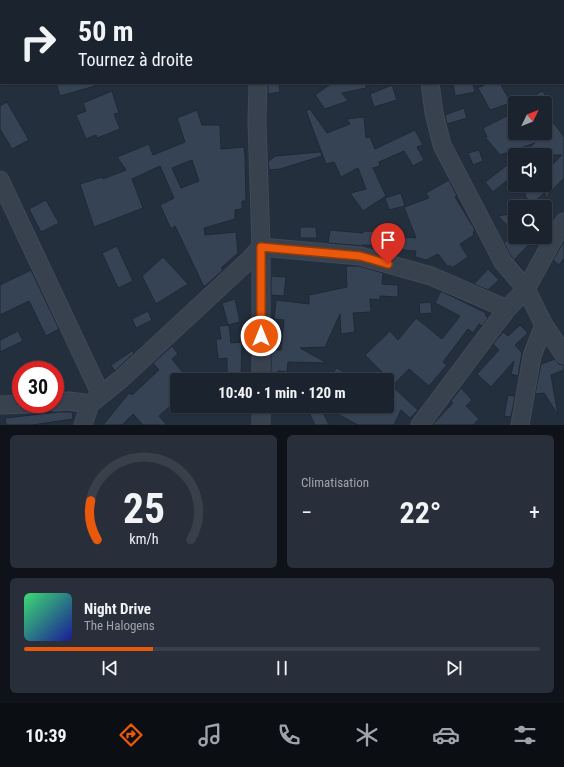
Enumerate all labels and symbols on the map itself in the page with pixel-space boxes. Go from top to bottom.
north arrow [508,96,552,140]
pin [371,223,405,264]
position arrow [240,315,282,357]
speed limit sign: 30 [12,361,64,413]

